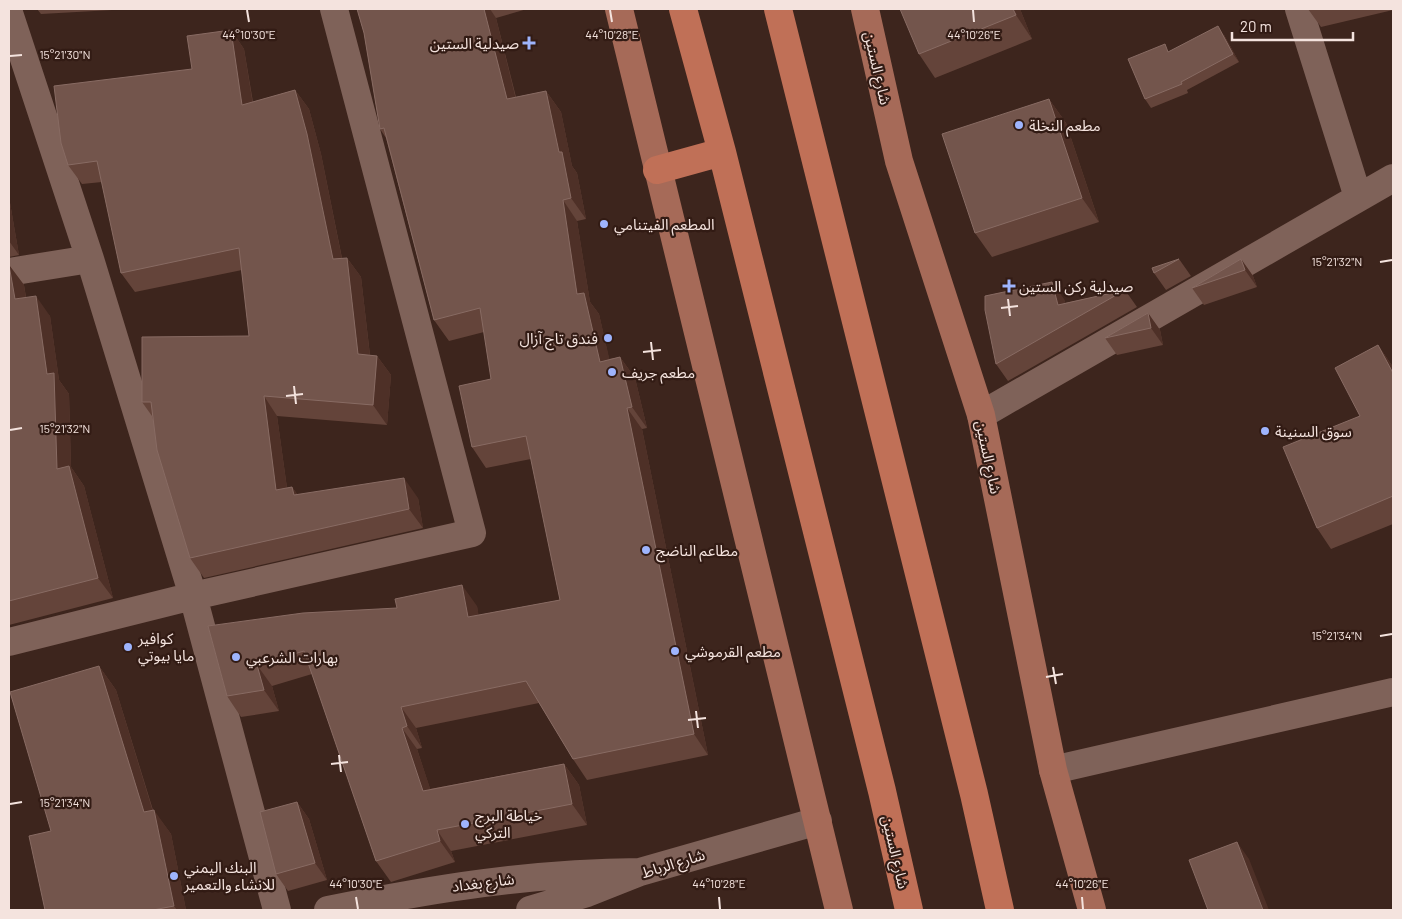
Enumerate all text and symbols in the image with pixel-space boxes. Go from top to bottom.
scale bar [1232,10,1353,42]
text: 20 m [1240,17,1272,35]
text: 44°10'30"E [222,27,276,41]
text: 44°10'28"E [585,27,639,41]
text: 44°10'26"E [947,27,1001,41]
street label: شارع الستين [857,30,895,107]
place label: صيدلية الستين [430,34,519,53]
marker: صيدلية الستين [523,37,535,49]
text: 15°21'30"N [39,47,91,61]
place label: مطعم النخلة [1029,116,1101,137]
marker: مطعم النخلة [1013,119,1025,131]
place label: المطعم الفيتنامي [614,215,715,236]
marker: المطعم الفيتنامي [598,218,610,230]
text: 15°21'32"N [1312,254,1362,268]
place label: صيدلية ركن الستين [1019,277,1133,296]
marker: صيدلية ركن الستين [1003,280,1015,292]
place label: فندق تاج آزال [519,329,598,351]
marker: فندق تاج آزال [602,332,614,344]
place label: مطعم جريف [622,363,695,384]
marker: مطعم جريف [606,366,618,378]
street label: شارع الستين [969,419,1006,496]
text: 15°21'32"N [40,421,90,435]
place label: سوق السنينة [1275,422,1352,441]
marker: سوق السنينة [1259,425,1271,437]
place label: مطاعم الناضج [656,541,738,563]
marker: مطاعم الناضج [640,544,652,556]
text: 15°21'34"N [1312,628,1362,642]
place label: كوافير مايا بيوتي [137,629,194,667]
marker: كوافير مايا بيوتي [122,641,134,653]
place label: مطعم القرموشي [685,642,781,663]
marker: مطعم القرموشي [669,645,681,657]
place label: بهارات الشرعبي [246,648,338,669]
marker: بهارات الشرعبي [230,651,242,663]
text: 15°21'34"N [40,795,90,809]
place label: خياطة البرج التركي [475,806,543,844]
street label: شارع الستين [875,814,913,891]
marker: خياطة البرج التركي [459,818,471,830]
street label: شارع الرباط [639,845,708,885]
place label: البنك اليمني للانشاء والتعمير [183,858,275,894]
street label: شارع بغداد [451,869,516,899]
marker: البنك اليمني للانشاء والتعمير [168,870,180,882]
text: 44°10'30"E [329,876,383,890]
text: 44°10'28"E [692,876,746,890]
text: 44°10'26"E [1055,876,1109,890]

